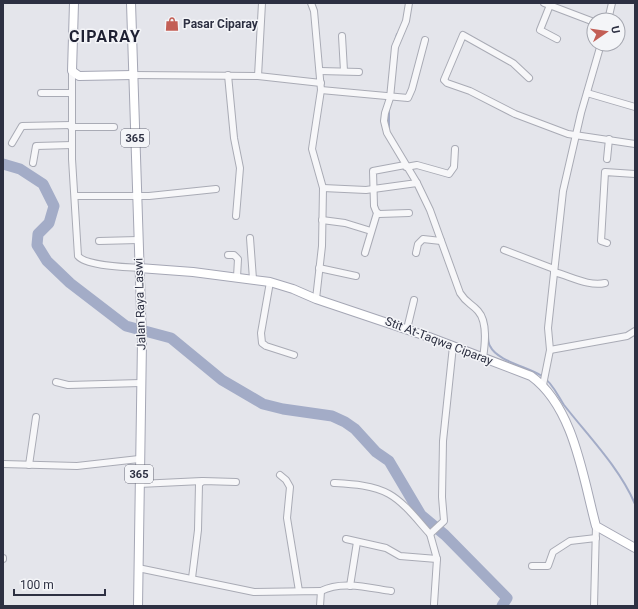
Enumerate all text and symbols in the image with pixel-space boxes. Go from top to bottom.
north arrow [586,12,626,52]
shop icon: Pasar Ciparay [164,16,180,32]
place label: Pasar Ciparay [183,17,259,31]
text: U [608,25,622,35]
district label: CIPARAY [69,27,141,46]
road number: 365 [121,129,149,147]
street label: Jalan Raya Laswi [131,258,149,350]
street label: Stit At-Taqwa Ciparay [383,314,495,368]
road number: 365 [125,465,153,483]
scale bar [14,571,105,597]
text: 100 m [20,578,54,592]

